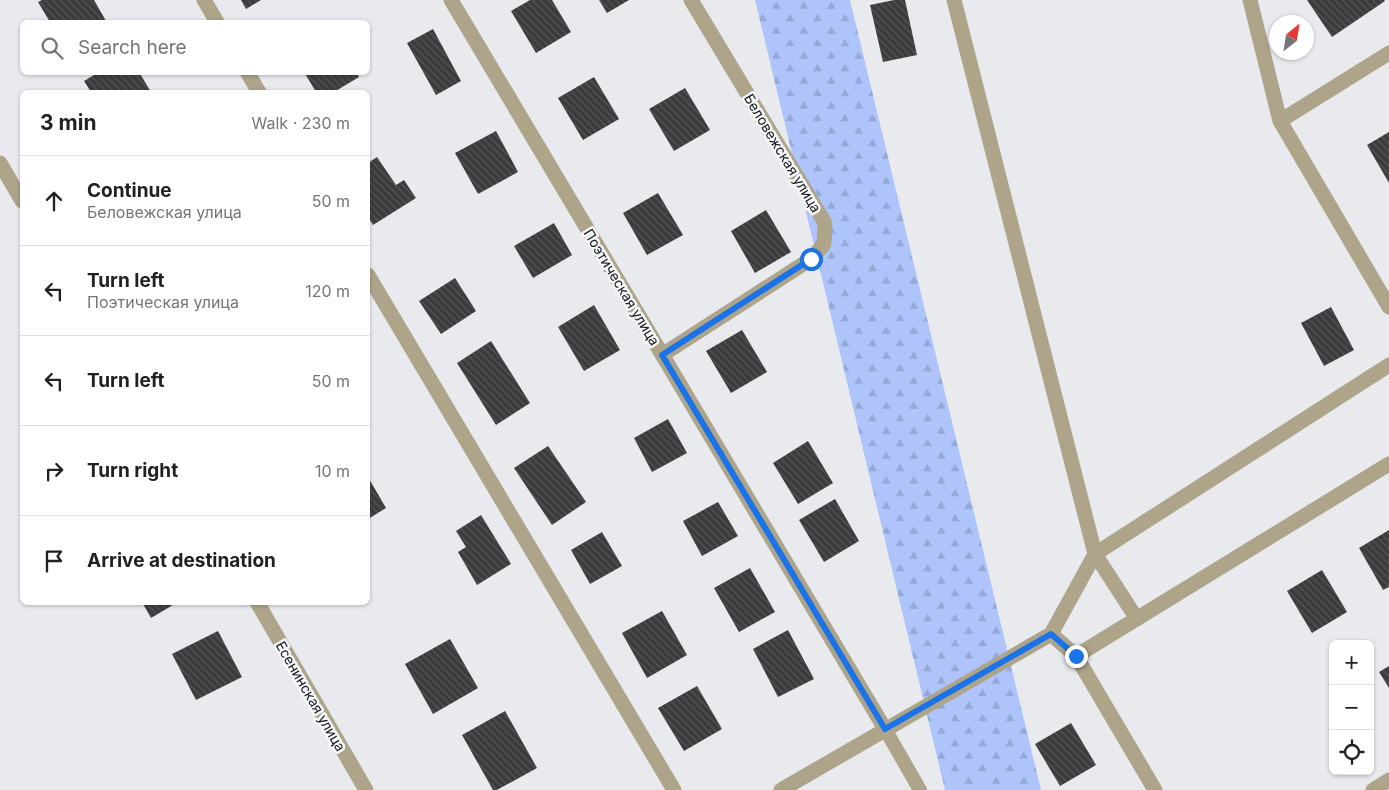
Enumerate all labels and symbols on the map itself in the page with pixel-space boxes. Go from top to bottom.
north arrow [1269,15,1314,60]
street label: Беловежская улица [741,91,825,215]
street label: Поэтическая улица [580,226,664,348]
route start [800,248,823,271]
street label: Есенинская улица [273,638,349,754]
route end [1065,645,1088,668]

